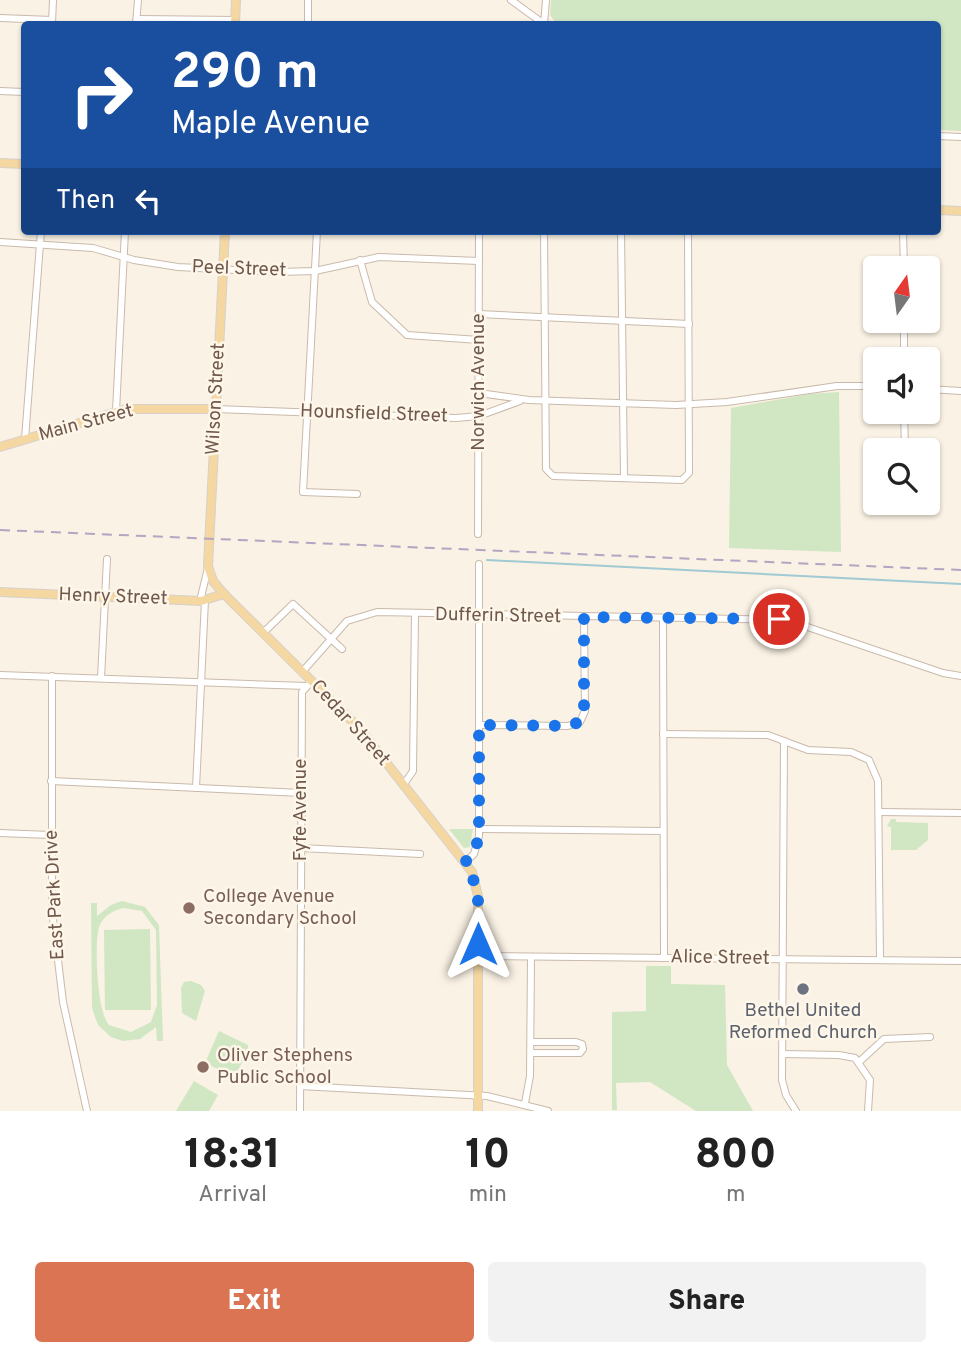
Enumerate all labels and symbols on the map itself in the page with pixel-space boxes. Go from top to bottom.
street label: Peel Street [191,255,287,283]
north arrow [863,256,940,332]
street label: Norwich Avenue [467,313,491,451]
street label: Wilson Street [201,342,231,456]
street label: Main Street [36,399,136,447]
street label: Hounsfield Street [300,399,448,429]
street label: Henry Street [58,583,168,611]
pin [749,589,809,649]
street label: Dufferin Street [435,603,561,629]
street label: Cedar Street [305,675,395,771]
street label: Fyfe Avenue [289,759,313,861]
street label: East Park Drive [40,829,70,961]
place label: College Avenue Secondary School [203,885,357,931]
marker: College Avenue Secondary School [181,900,197,916]
position arrow [441,907,515,981]
street label: Alice Street [670,945,770,971]
marker: Bethel United Reformed Church [795,981,811,997]
place label: Bethel United Reformed Church [729,999,877,1045]
place label: Oliver Stephens Public School [217,1044,353,1090]
marker: Oliver Stephens Public School [195,1059,211,1075]

